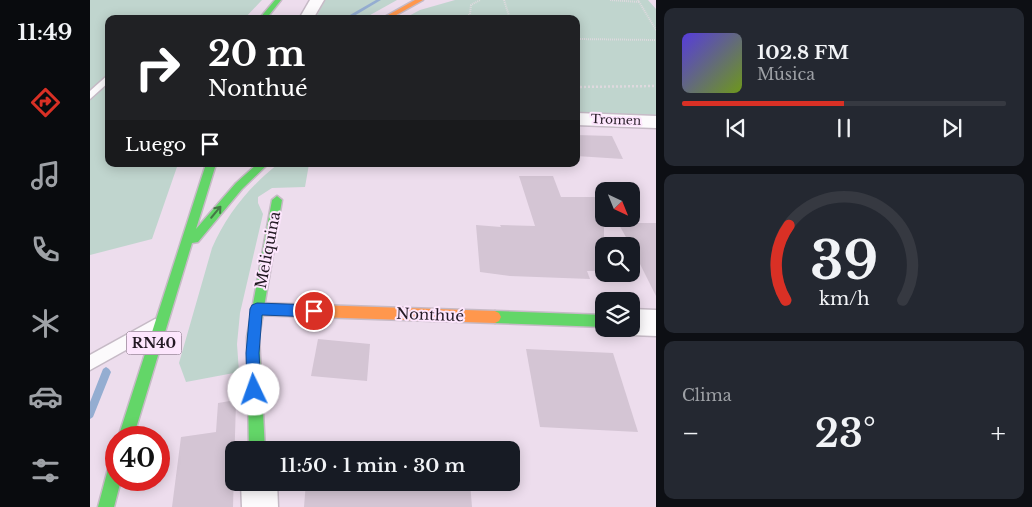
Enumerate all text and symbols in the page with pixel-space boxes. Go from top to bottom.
text: 11:49 [18,19,72,46]
text: 20 m [208,32,305,75]
icon: right [125,35,190,100]
text: 102.8 FM [757,41,849,64]
text: Música [757,64,815,84]
text: Nonthué [208,75,308,102]
icon: directions [28,85,63,120]
street label: Tromen [591,111,641,128]
icon: previous [722,114,750,142]
icon: pause [830,114,858,142]
icon: next [938,114,966,142]
icon: arrive [196,130,224,158]
text: Luego [125,133,186,156]
icon: music [28,158,63,193]
north arrow [595,182,640,228]
map controls [595,182,640,337]
one-way arrow [210,206,222,219]
street label: Meliquina [251,209,284,290]
text: 39 [810,229,878,293]
icon: phone [28,232,63,267]
button: search [595,237,640,282]
text: km/h [819,288,869,310]
pin [293,290,335,332]
button: layers [595,292,640,337]
icon: arrive [300,297,328,325]
street label: Nonthué [396,304,464,325]
icon: climate [28,306,63,341]
road number: RN40 [126,332,182,354]
position arrow [227,363,279,415]
icon: car [28,379,63,414]
text: Clima [682,385,732,405]
text: 23° [815,410,876,457]
text: − [682,416,700,451]
text: + [991,416,1006,451]
speed limit sign: 40 [105,426,170,491]
icon: filters [28,453,63,488]
text: 11:50 · 1 min · 30 m [280,454,465,477]

